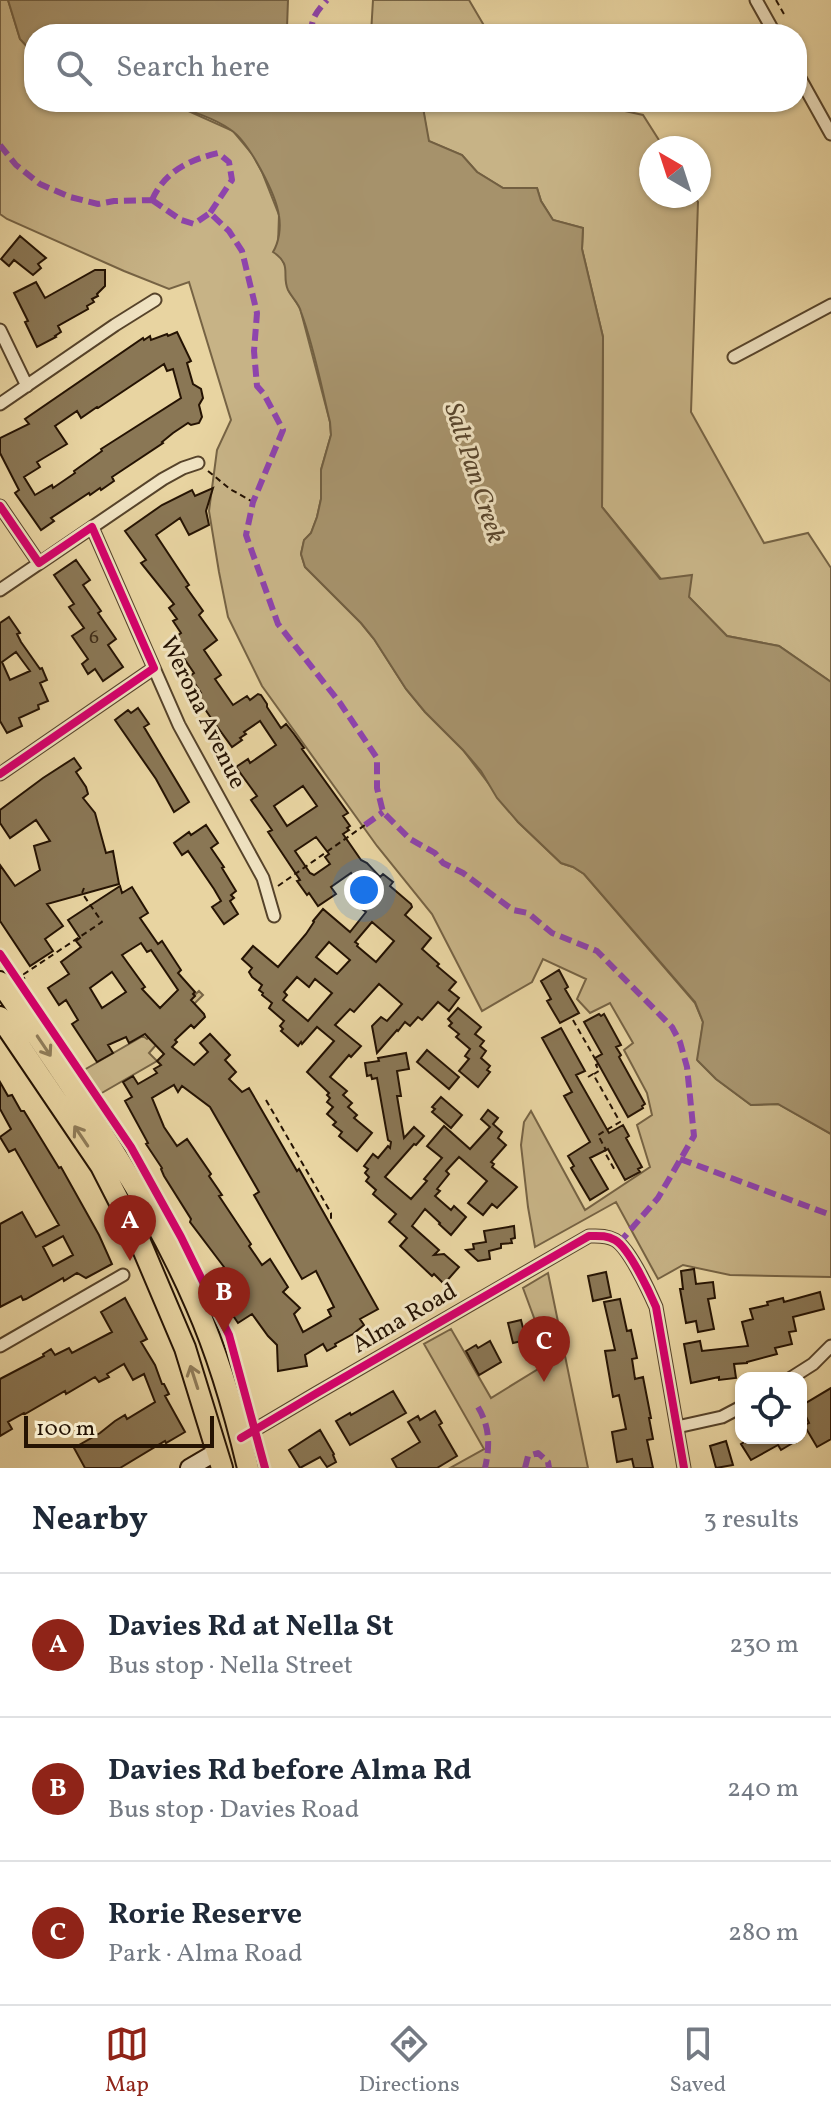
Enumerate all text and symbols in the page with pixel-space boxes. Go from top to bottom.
search box [24,24,807,112]
icon: search [52,46,96,90]
text: Search here [116,47,270,89]
north arrow [639,136,711,208]
water label: Salt Pan Creek [434,398,514,548]
house number: 6 [89,624,99,652]
street label: Werona Avenue [150,631,254,795]
your location [344,870,384,910]
one-way arrow [36,1035,52,1057]
one-way arrow [72,1125,89,1147]
pin: A [104,1195,156,1261]
pin: B [198,1267,250,1333]
street label: Alma Road [346,1275,464,1363]
pin: C [518,1316,570,1382]
one-way arrow [186,1365,201,1390]
map controls [735,1372,807,1444]
button: locate [735,1372,807,1444]
scale bar [24,1412,214,1448]
text: 100 m [36,1414,95,1445]
text: Nearby [32,1497,148,1544]
text: 3 results [703,1502,799,1538]
text: Davies Rd at Nella St [108,1606,393,1648]
text: A [49,1627,67,1663]
text: 230 m [729,1627,799,1663]
text: Bus stop · Nella Street [108,1648,353,1684]
text: Davies Rd before Alma Rd [108,1750,472,1792]
text: B [49,1771,67,1807]
text: 240 m [727,1771,799,1807]
text: Bus stop · Davies Road [108,1792,359,1828]
text: Rorie Reserve [108,1894,302,1936]
text: C [50,1915,66,1951]
text: 280 m [728,1915,799,1951]
text: Park · Alma Road [108,1936,303,1972]
tab: Map [105,2022,149,2101]
tab: Directions [359,2022,460,2101]
tab: Saved [669,2022,726,2101]

